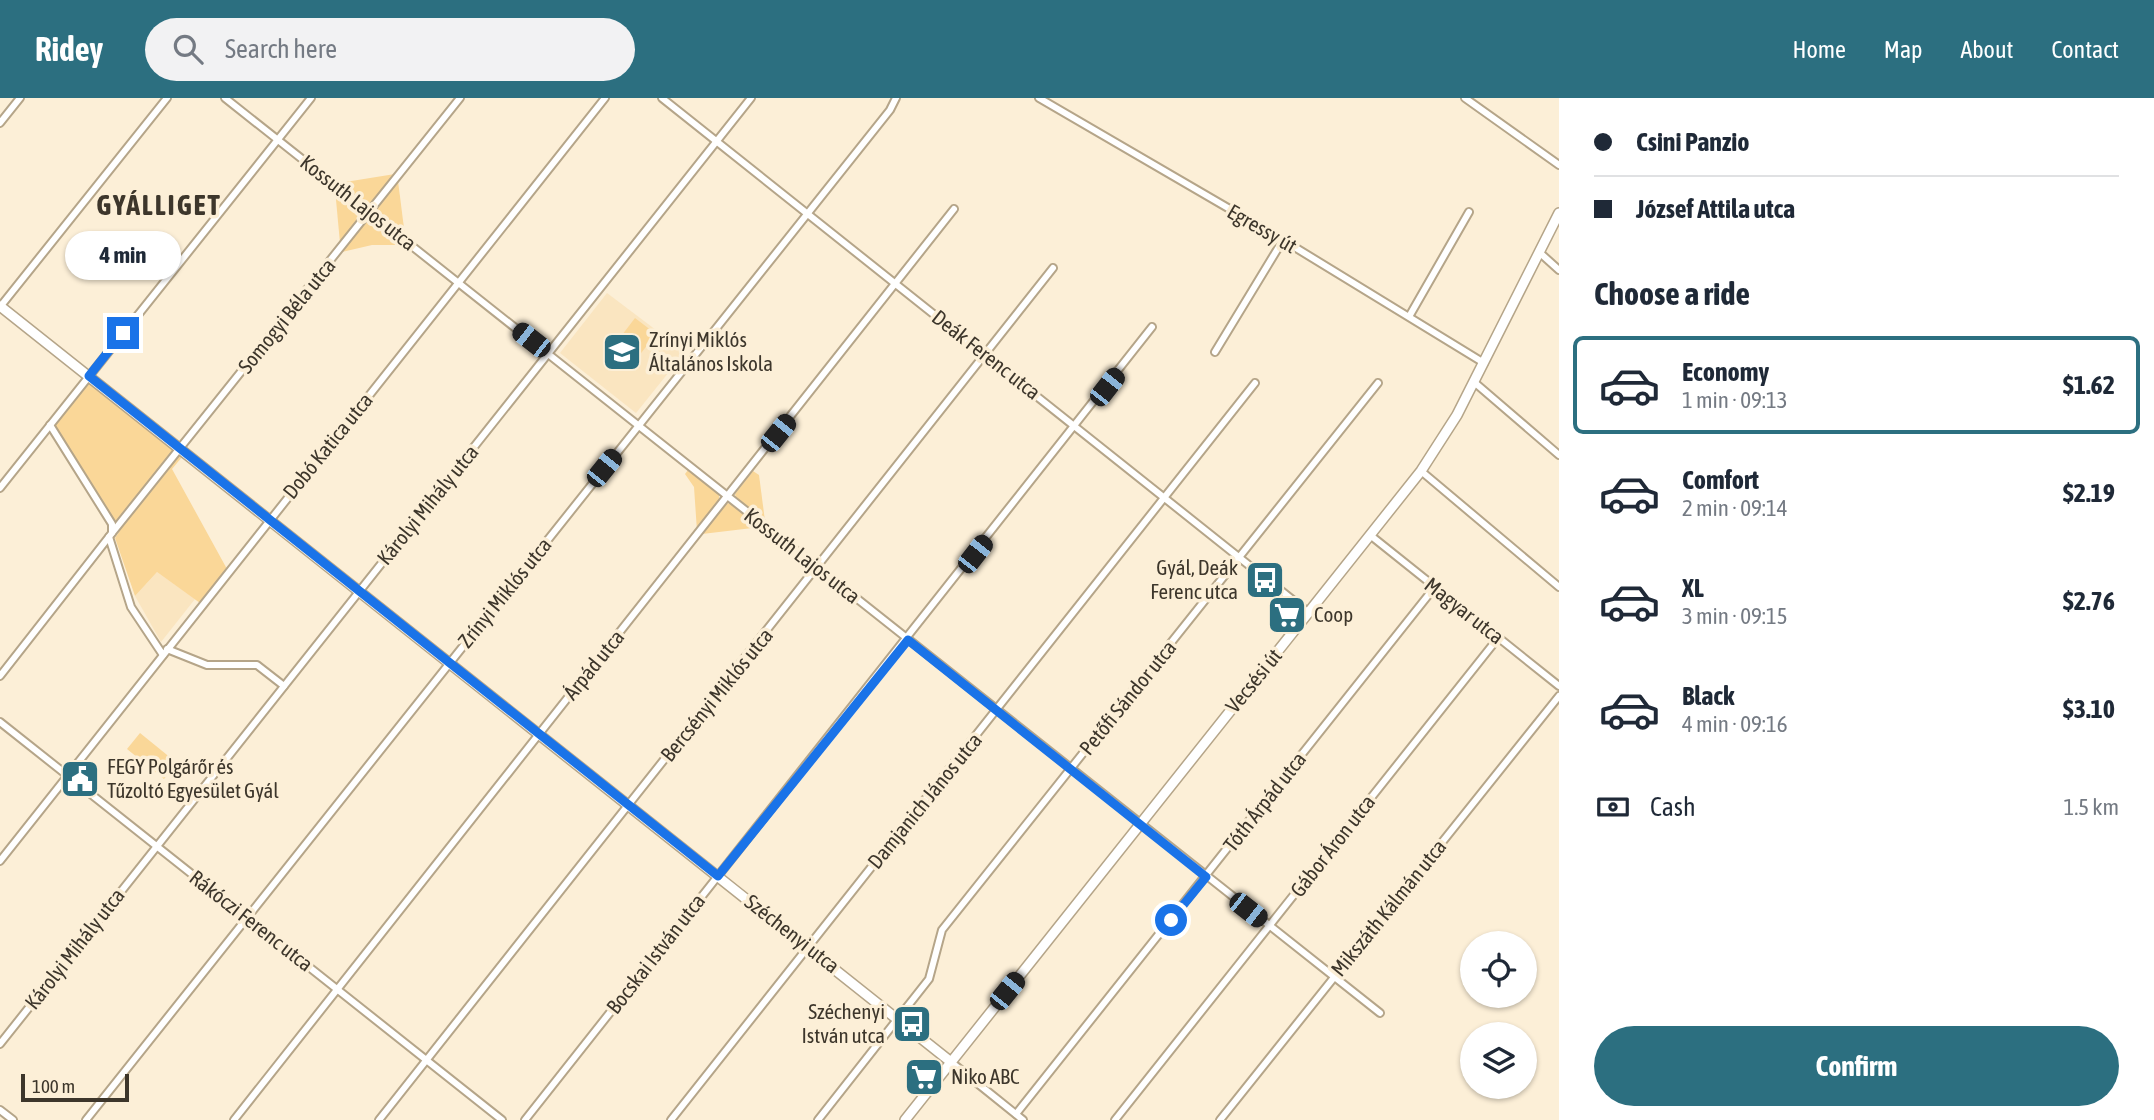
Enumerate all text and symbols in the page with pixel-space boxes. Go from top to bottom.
search box [145,18,635,81]
text: Ridey [35,30,103,68]
icon: search [169,30,207,68]
text: Search here [225,34,337,64]
text: Home [1792,36,1846,63]
text: Map [1884,36,1922,63]
text: About [1960,36,2013,63]
text: Contact [2051,36,2119,63]
text: Csini Panzio [1636,127,1750,157]
street label: Kossuth Lajos utca [296,150,421,255]
district label: GYÁLLIGET [96,189,222,221]
text: József Attila utca [1636,194,1795,224]
street label: Egressy út [1223,199,1302,258]
callout: 4 min [65,232,181,280]
text: 4 min [100,242,146,268]
street label: Somogyi Béla utca [233,253,340,377]
text: Choose a ride [1594,275,1750,312]
street label: Deák Ferenc utca [928,304,1046,404]
route end [107,317,139,349]
car [508,319,555,361]
place label: Zrínyi Miklós Általános Iskola [649,327,773,375]
school or university icon: Zrínyi Miklós Általános Iskola [601,331,643,373]
icon: car [1598,354,1661,417]
text: Economy [1682,357,1769,387]
car [1086,364,1129,410]
text: $1.62 [2063,370,2115,400]
text: 1 min · 09:13 [1682,387,1788,413]
street label: Dobó Katica utca [277,388,377,503]
car [757,410,800,456]
street label: Károlyi Mihály utca [372,440,483,569]
car [583,445,626,491]
icon: car [1598,462,1661,525]
text: Comfort [1682,465,1759,495]
text: $2.19 [2063,478,2115,508]
text: 2 min · 09:14 [1682,495,1788,521]
street label: Kossuth Lajos utca [740,503,865,608]
car [954,531,997,577]
street label: Zrínyi Miklós utca [453,533,556,652]
place label: Gyál, Deák Ferenc utca [1150,555,1238,603]
bus stop icon: Gyál, Deák Ferenc utca [1244,559,1286,601]
icon: car [1598,570,1661,633]
street label: Magyar utca [1420,572,1509,649]
text: XL [1682,573,1704,603]
text: $2.76 [2063,586,2115,616]
supermarket icon: Coop [1266,594,1308,636]
place label: Coop [1314,602,1353,626]
text: 3 min · 09:15 [1682,603,1788,629]
street label: Bercsényi Miklós utca [655,623,777,766]
street label: Árpád utca [558,625,629,704]
street label: Petőfi Sándor utca [1074,635,1181,759]
street label: Vecsési út [1220,644,1286,717]
icon: car [1598,678,1661,741]
text: Black [1682,681,1734,711]
text: $3.10 [2063,694,2115,724]
text: 4 min · 09:16 [1682,711,1788,737]
street label: Damjanich János utca [862,728,986,873]
street label: Tóth Árpád utca [1218,747,1310,856]
place label: FEGY Polgárőr és Tűzoltó Egyesület Gyál [107,754,279,802]
public building icon: FEGY Polgárőr és Tűzoltó Egyesület Gyál [59,758,101,800]
icon: cash [1594,788,1632,826]
street label: Gábor Áron utca [1285,790,1379,901]
text: Cash [1650,792,1696,822]
text: 1.5 km [2063,794,2119,820]
street label: Mikszáth Kálmán utca [1326,834,1451,980]
street label: Rákóczi Ferenc utca [185,865,318,976]
street label: Károlyi Mihály utca [20,883,129,1014]
street label: Bocskai István utca [601,889,709,1018]
street label: Széchenyi utca [741,889,845,978]
car [1225,889,1272,931]
route start [1155,904,1187,936]
map controls [1460,931,1537,1099]
button: locate [1460,931,1537,1008]
car [986,968,1029,1014]
place label: Széchenyi István utca [801,999,885,1047]
bus stop icon: Széchenyi István utca [891,1003,933,1045]
button: layers [1460,1022,1537,1099]
button: Confirm [1594,1026,2119,1106]
supermarket icon: Niko ABC [903,1056,945,1098]
place label: Niko ABC [951,1064,1020,1088]
scale bar [21,1071,130,1103]
text: 100 m [32,1075,75,1097]

